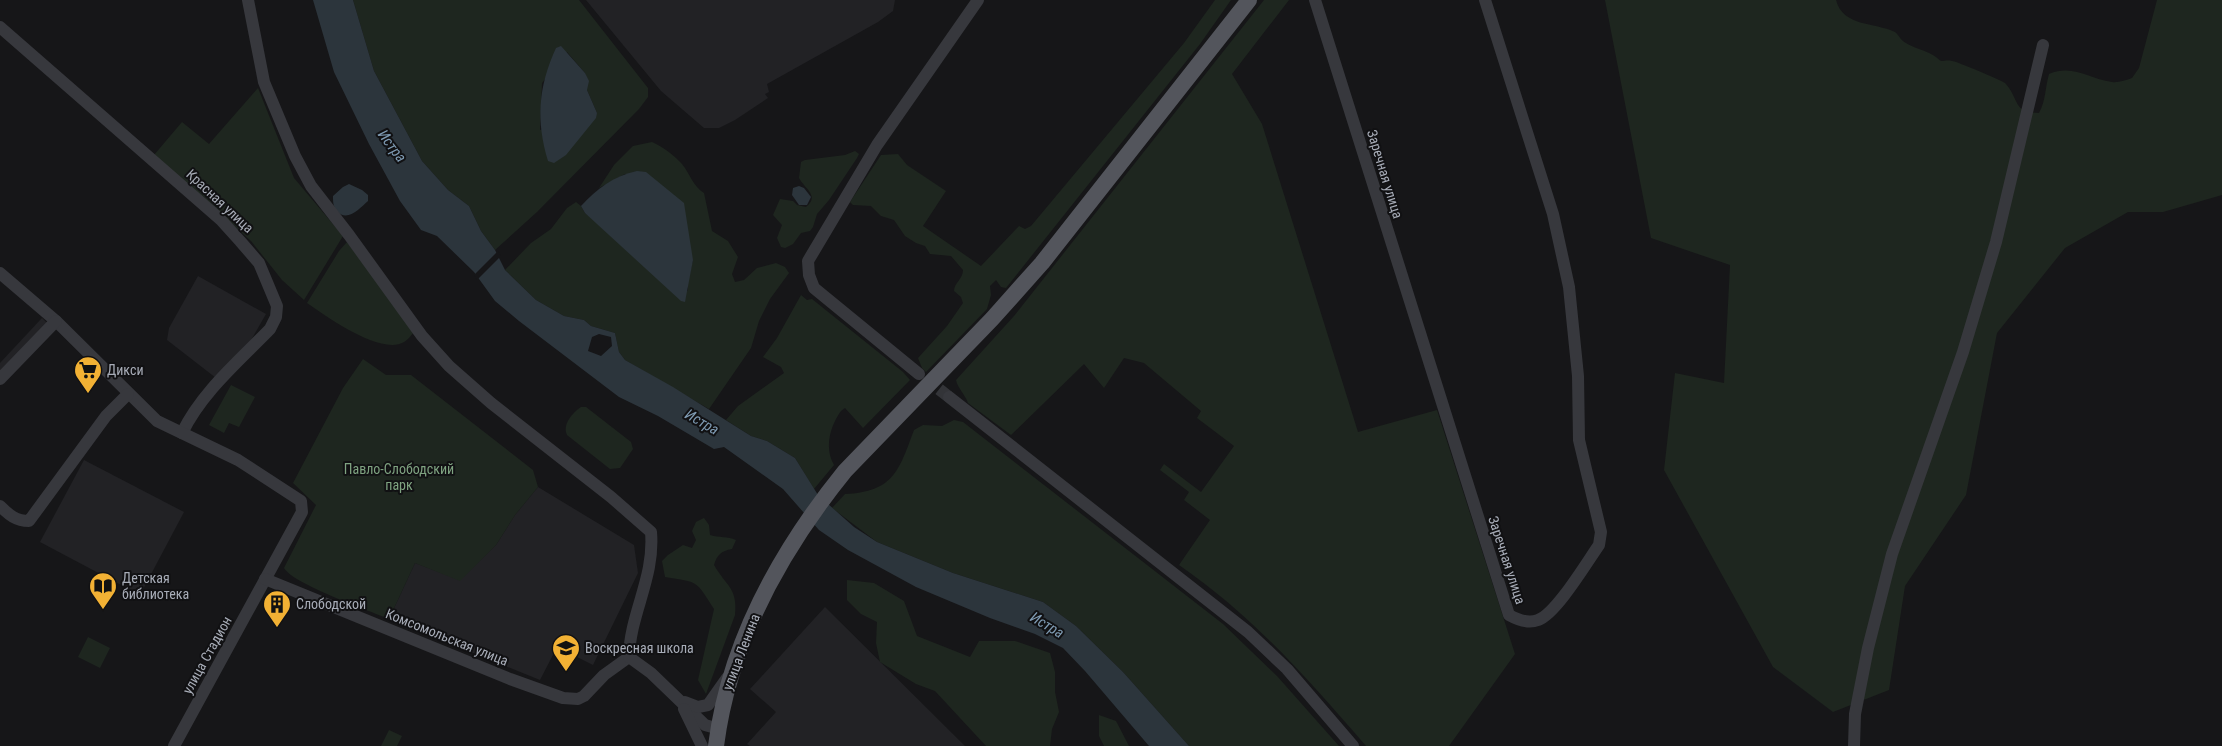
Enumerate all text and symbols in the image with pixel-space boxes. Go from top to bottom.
water label: Истра [374,126,410,166]
street label: Заречная улица [1364,128,1406,220]
street label: Красная улица [183,166,257,236]
supermarket icon: Дикси [73,355,103,394]
place label: Дикси [107,362,144,378]
water label: Истра [682,405,722,439]
park label: Павло-Слободский парк [344,461,454,493]
street label: Заречная улица [1485,514,1529,606]
place label: Детская библиотека [122,570,189,602]
library icon: Детская библиотека [88,571,118,610]
building icon: Слободской [262,589,292,628]
place label: Слободской [296,596,366,612]
street label: Комсомольская улица [383,605,511,669]
water label: Истра [1027,608,1067,642]
street label: улица Ленина [719,612,763,692]
street label: улица Стадион [179,613,235,697]
school or university icon: Воскресная школа [551,633,581,672]
place label: Воскресная школа [585,640,694,656]

